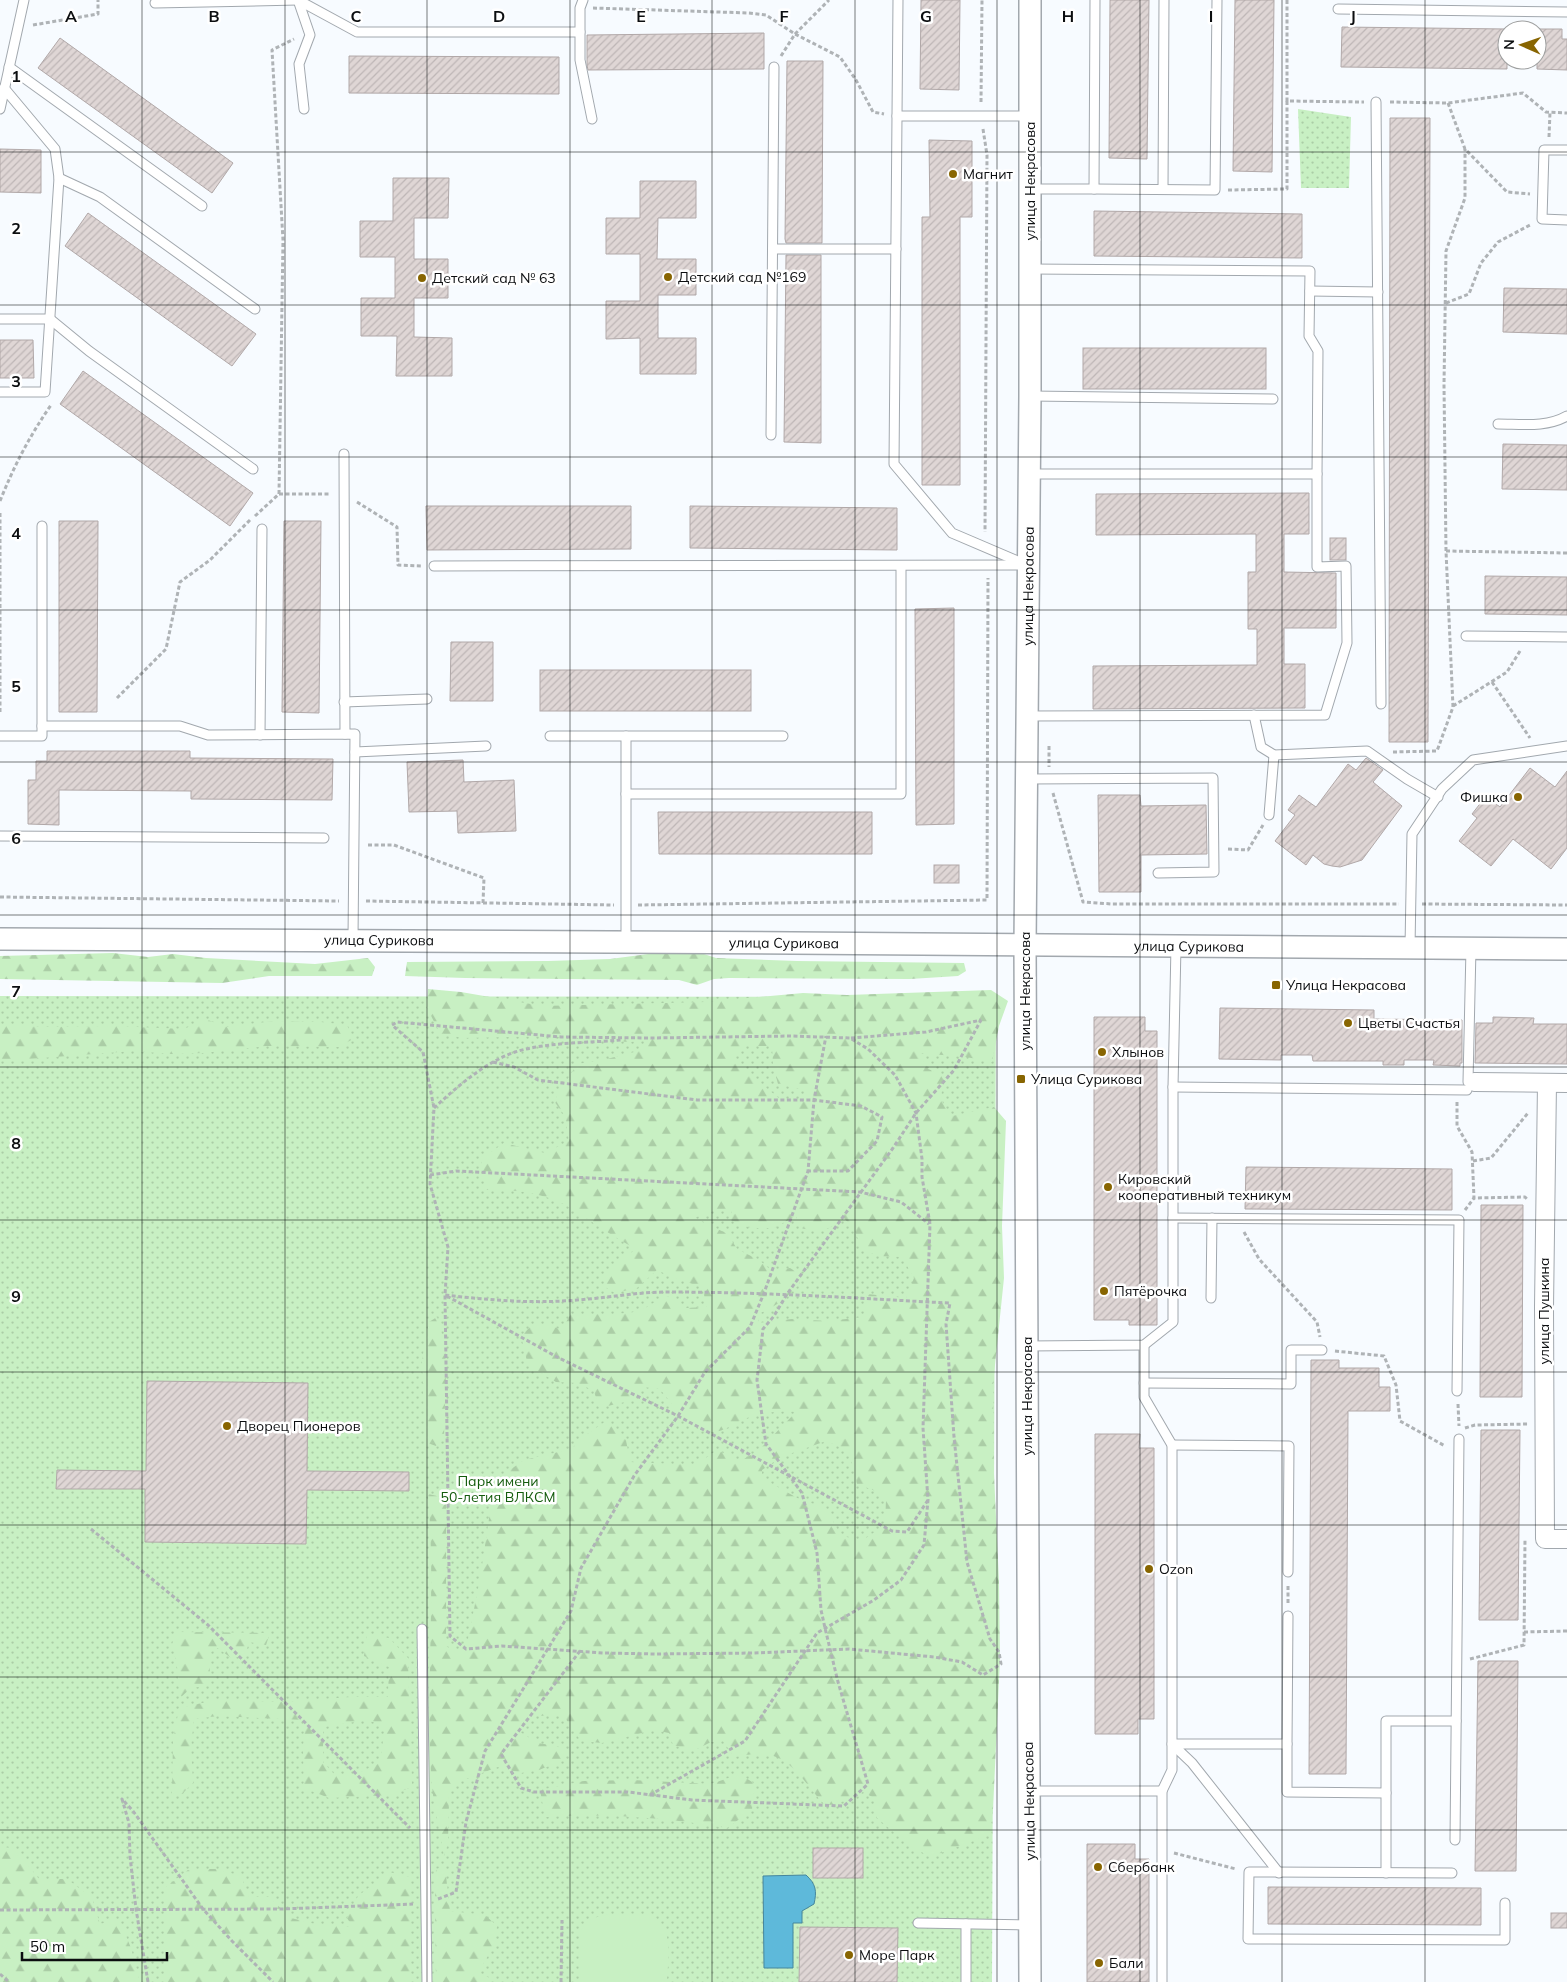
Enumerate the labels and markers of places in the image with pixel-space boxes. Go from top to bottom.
place label: Магнит [963,165,1013,183]
marker: Магнит [947,168,959,180]
place label: Детский сад №169 [678,268,806,286]
place label: Детский сад № 63 [432,269,556,287]
marker: Детский сад №169 [662,271,674,283]
marker: Детский сад № 63 [416,272,428,284]
place label: Фишка [1460,788,1508,806]
marker: Фишка [1512,791,1524,803]
place label: Улица Некрасова [1285,976,1406,994]
marker: Улица Некрасова [1270,979,1282,991]
place label: Цветы Счастья [1358,1014,1460,1032]
marker: Цветы Счастья [1342,1017,1354,1029]
place label: Хлынов [1112,1043,1164,1061]
marker: Хлынов [1096,1046,1108,1058]
place label: Улица Сурикова [1030,1070,1142,1088]
marker: Улица Сурикова [1015,1073,1027,1085]
place label: Кировский кооперативный техникум [1118,1170,1291,1204]
marker: Кировский кооперативный техникум [1102,1181,1114,1193]
place label: Пятёрочка [1114,1282,1187,1300]
marker: Пятёрочка [1098,1285,1110,1297]
place label: Дворец Пионеров [237,1417,361,1435]
marker: Дворец Пионеров [221,1420,233,1432]
place label: Ozon [1159,1560,1193,1578]
marker: Ozon [1143,1563,1155,1575]
place label: Сбербанк [1108,1858,1175,1876]
marker: Сбербанк [1092,1861,1104,1873]
place label: Море Парк [859,1946,935,1964]
marker: Море Парк [843,1949,855,1961]
place label: Бали [1109,1954,1144,1972]
marker: Бали [1093,1957,1105,1969]

